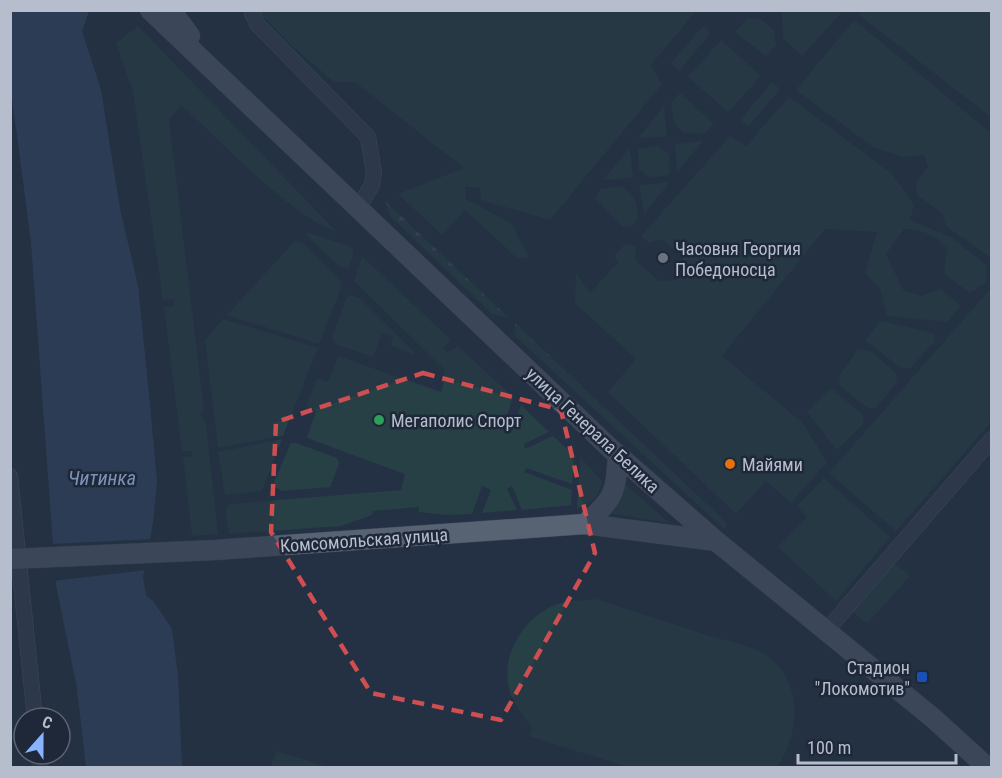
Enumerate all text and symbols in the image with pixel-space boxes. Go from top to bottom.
place label: Часовня Георгия Победоносца [675,238,801,280]
marker: Часовня Георгия Победоносца [656,251,670,265]
street label: улица Генерала Белика [522,363,664,497]
place label: Мегаполис Спорт [391,410,522,431]
marker: Мегаполис Спорт [372,413,386,427]
place label: Майями [742,454,803,475]
marker: Майями [723,457,737,471]
water label: Читинка [68,466,136,490]
street label: Комсомольская улица [279,524,449,556]
place label: Стадион "Локомотив" [815,657,910,699]
marker: Стадион "Локомотив" [915,670,929,684]
north arrow [12,706,72,766]
text: С [40,712,55,733]
scale bar [798,727,956,765]
text: 100 m [807,737,851,758]

